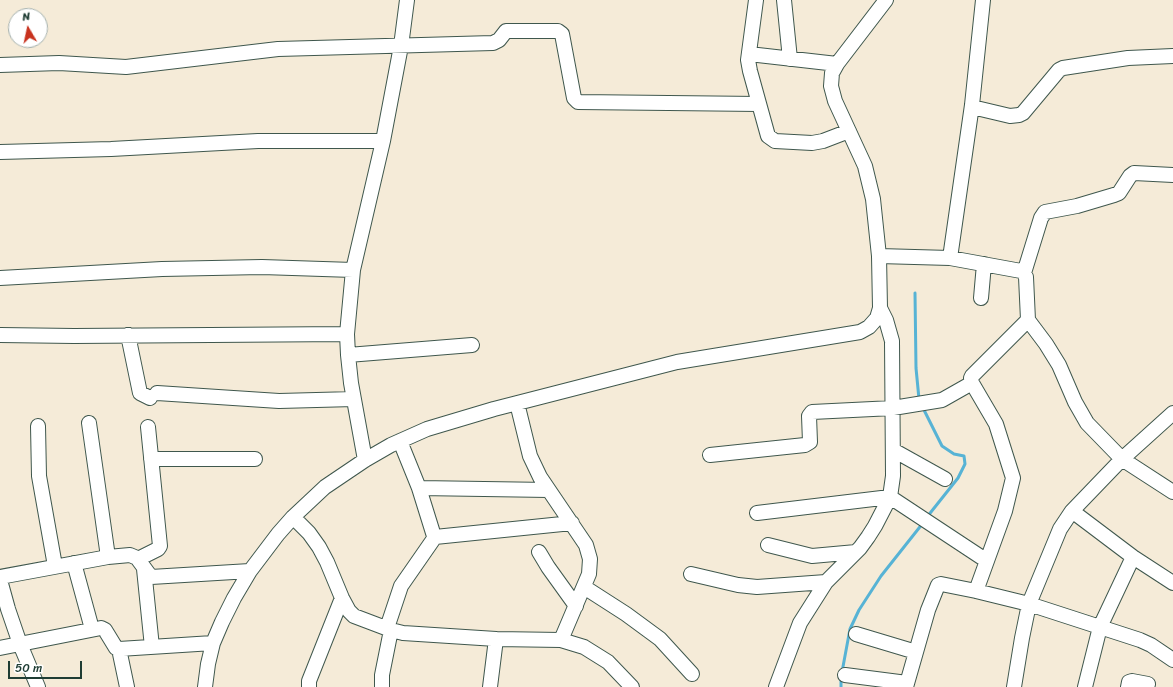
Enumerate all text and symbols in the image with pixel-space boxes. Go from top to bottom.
text: N [21,7,31,27]
north arrow [8,8,48,48]
scale bar [10,653,84,679]
text: 50 m [15,657,42,679]

